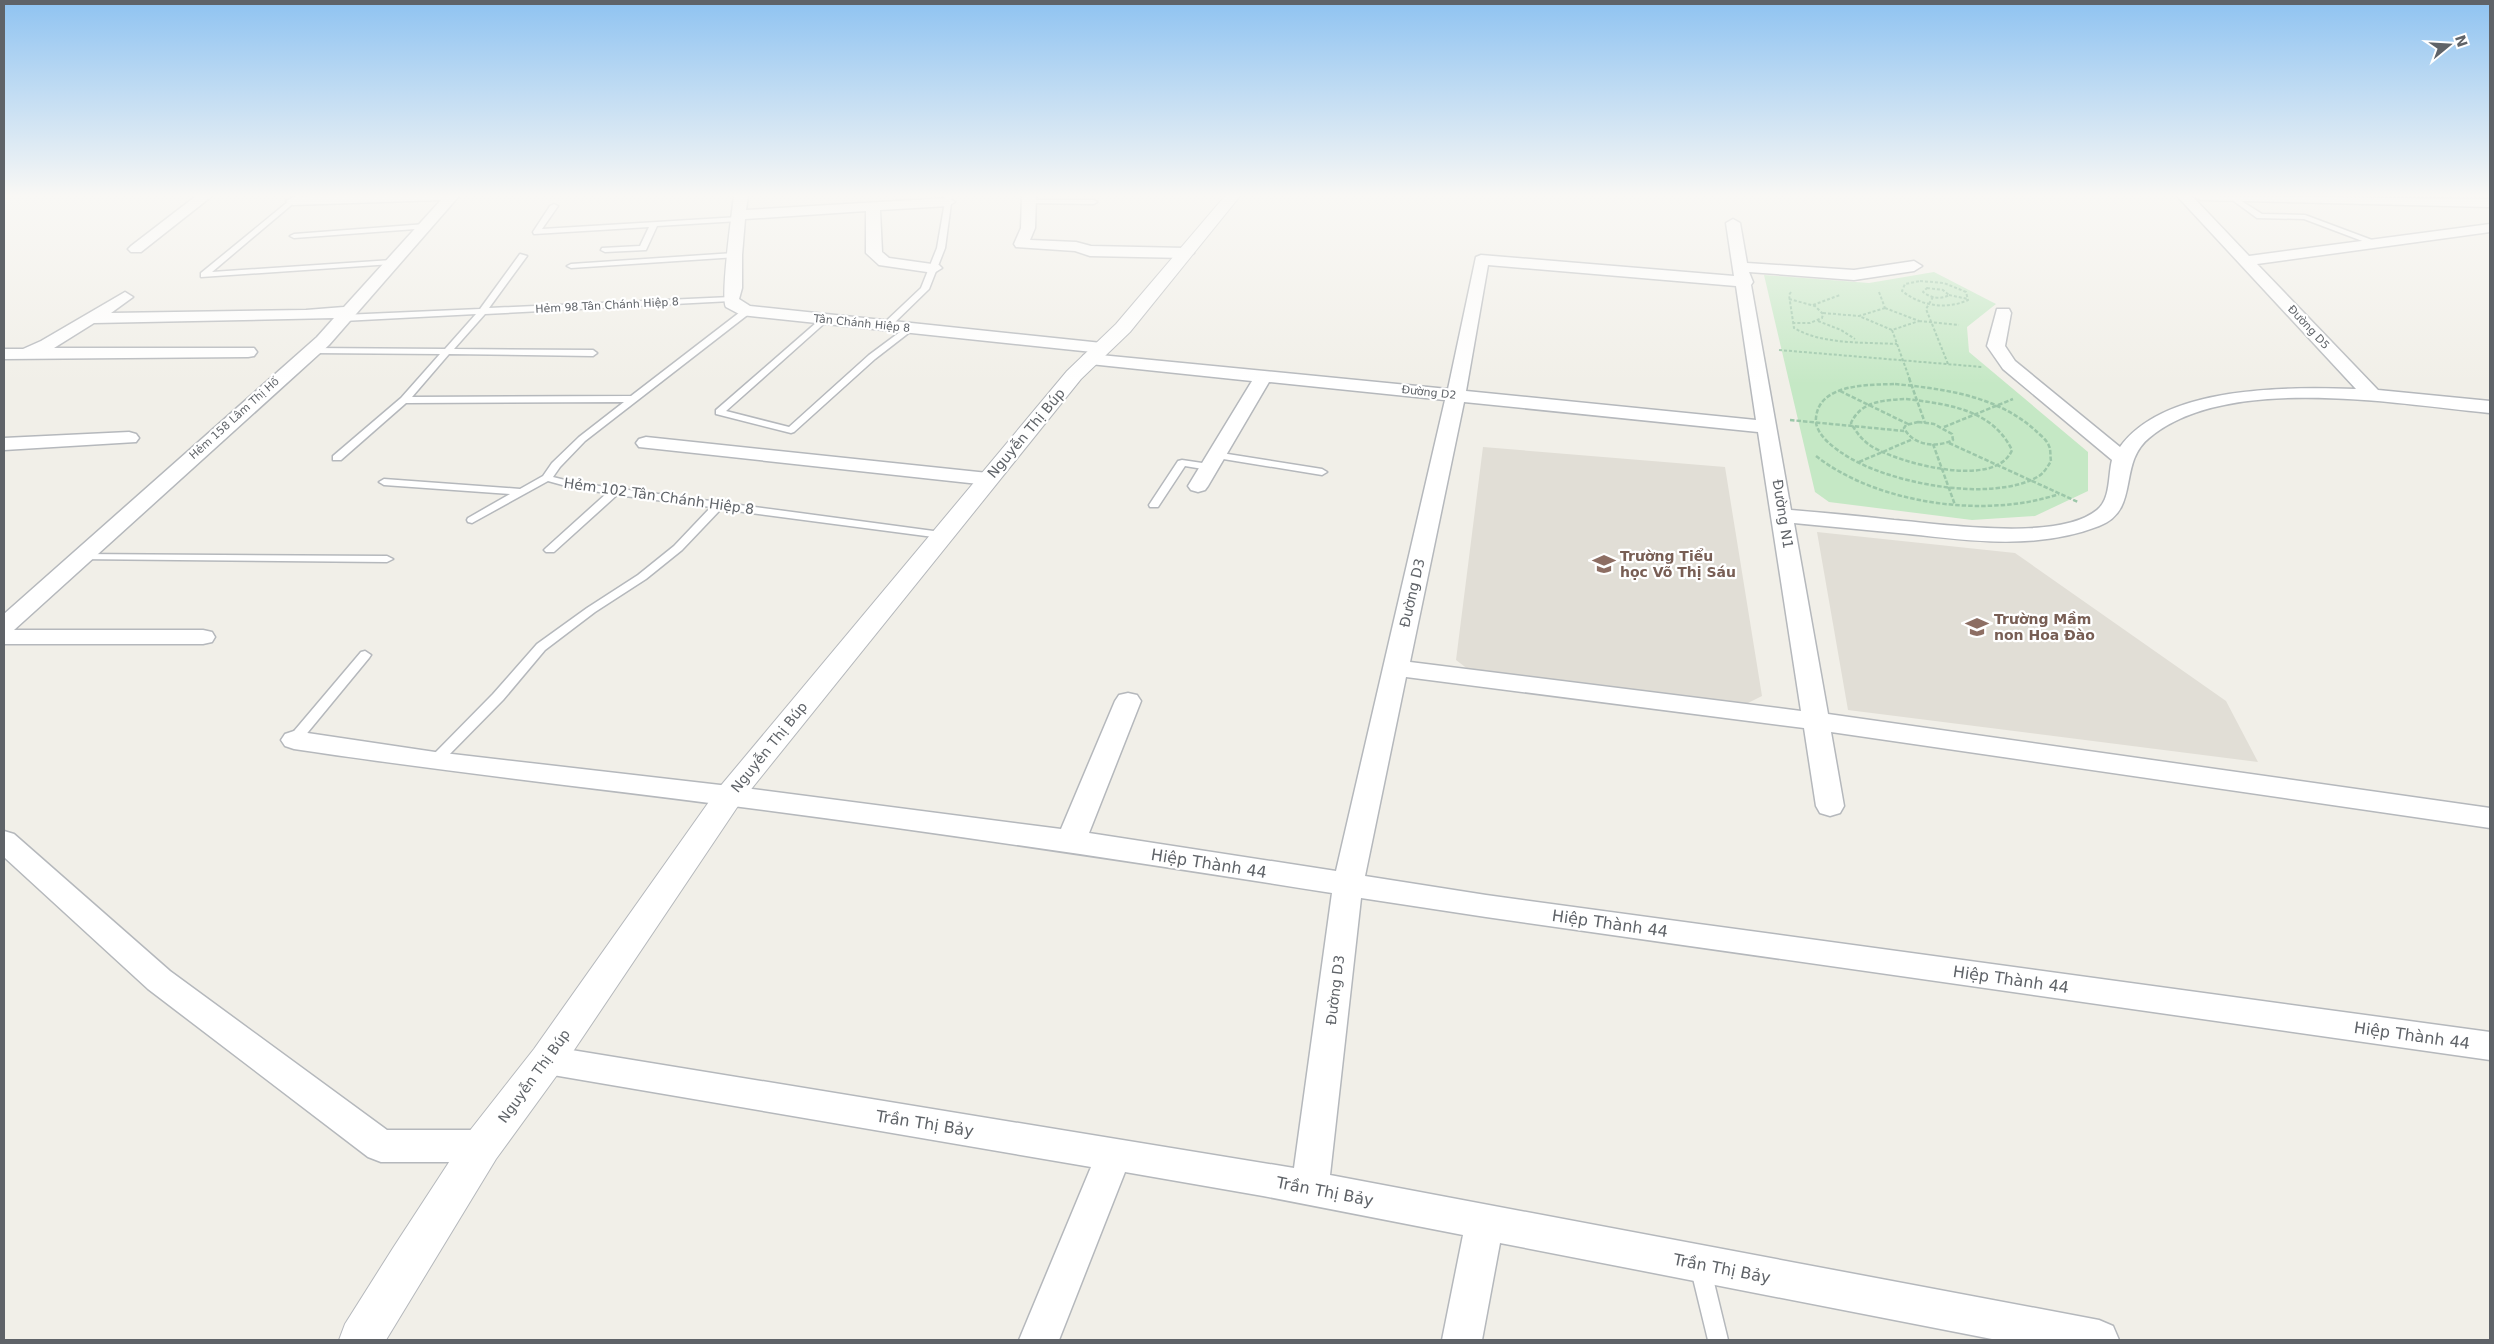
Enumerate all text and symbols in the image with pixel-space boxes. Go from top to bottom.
north arrow [2424,20,2474,70]
text: N [2452,33,2471,49]
street label: Hẻm 98 Tân Chánh Hiệp 8 [535,295,679,316]
street label: Đường D5 [2285,303,2332,352]
street label: Tân Chánh Hiệp 8 [812,312,911,335]
street label: Hẻm 158 Lâm Thị Hố [187,375,282,462]
street label: Đường D2 [1401,383,1457,402]
street label: Nguyễn Thị Búp [984,385,1068,481]
street label: Hẻm 102 Tân Chánh Hiệp 8 [563,475,755,517]
street label: Đường N1 [1770,478,1796,550]
place label: Trường Tiểu học Võ Thị Sáu [1620,548,1736,580]
school or university icon: Trường Tiểu học Võ Thị Sáu [1591,551,1617,577]
street label: Đường D3 [1396,557,1428,629]
place label: Trường Mầm non Hoa Đào [1994,611,2095,643]
school or university icon: Trường Mầm non Hoa Đào [1964,614,1990,640]
street label: Nguyễn Thị Búp [728,699,810,795]
street label: Hiệp Thành 44 [1150,845,1268,882]
street label: Hiệp Thành 44 [1551,906,1669,941]
street label: Đường D3 [1323,954,1347,1026]
street label: Hiệp Thành 44 [1952,962,2070,997]
street label: Hiệp Thành 44 [2353,1018,2471,1053]
street label: Nguyễn Thị Búp [495,1026,573,1126]
street label: Trần Thị Bảy [874,1106,975,1141]
street label: Trần Thị Bảy [1274,1173,1375,1210]
street label: Trần Thị Bảy [1671,1250,1772,1287]

